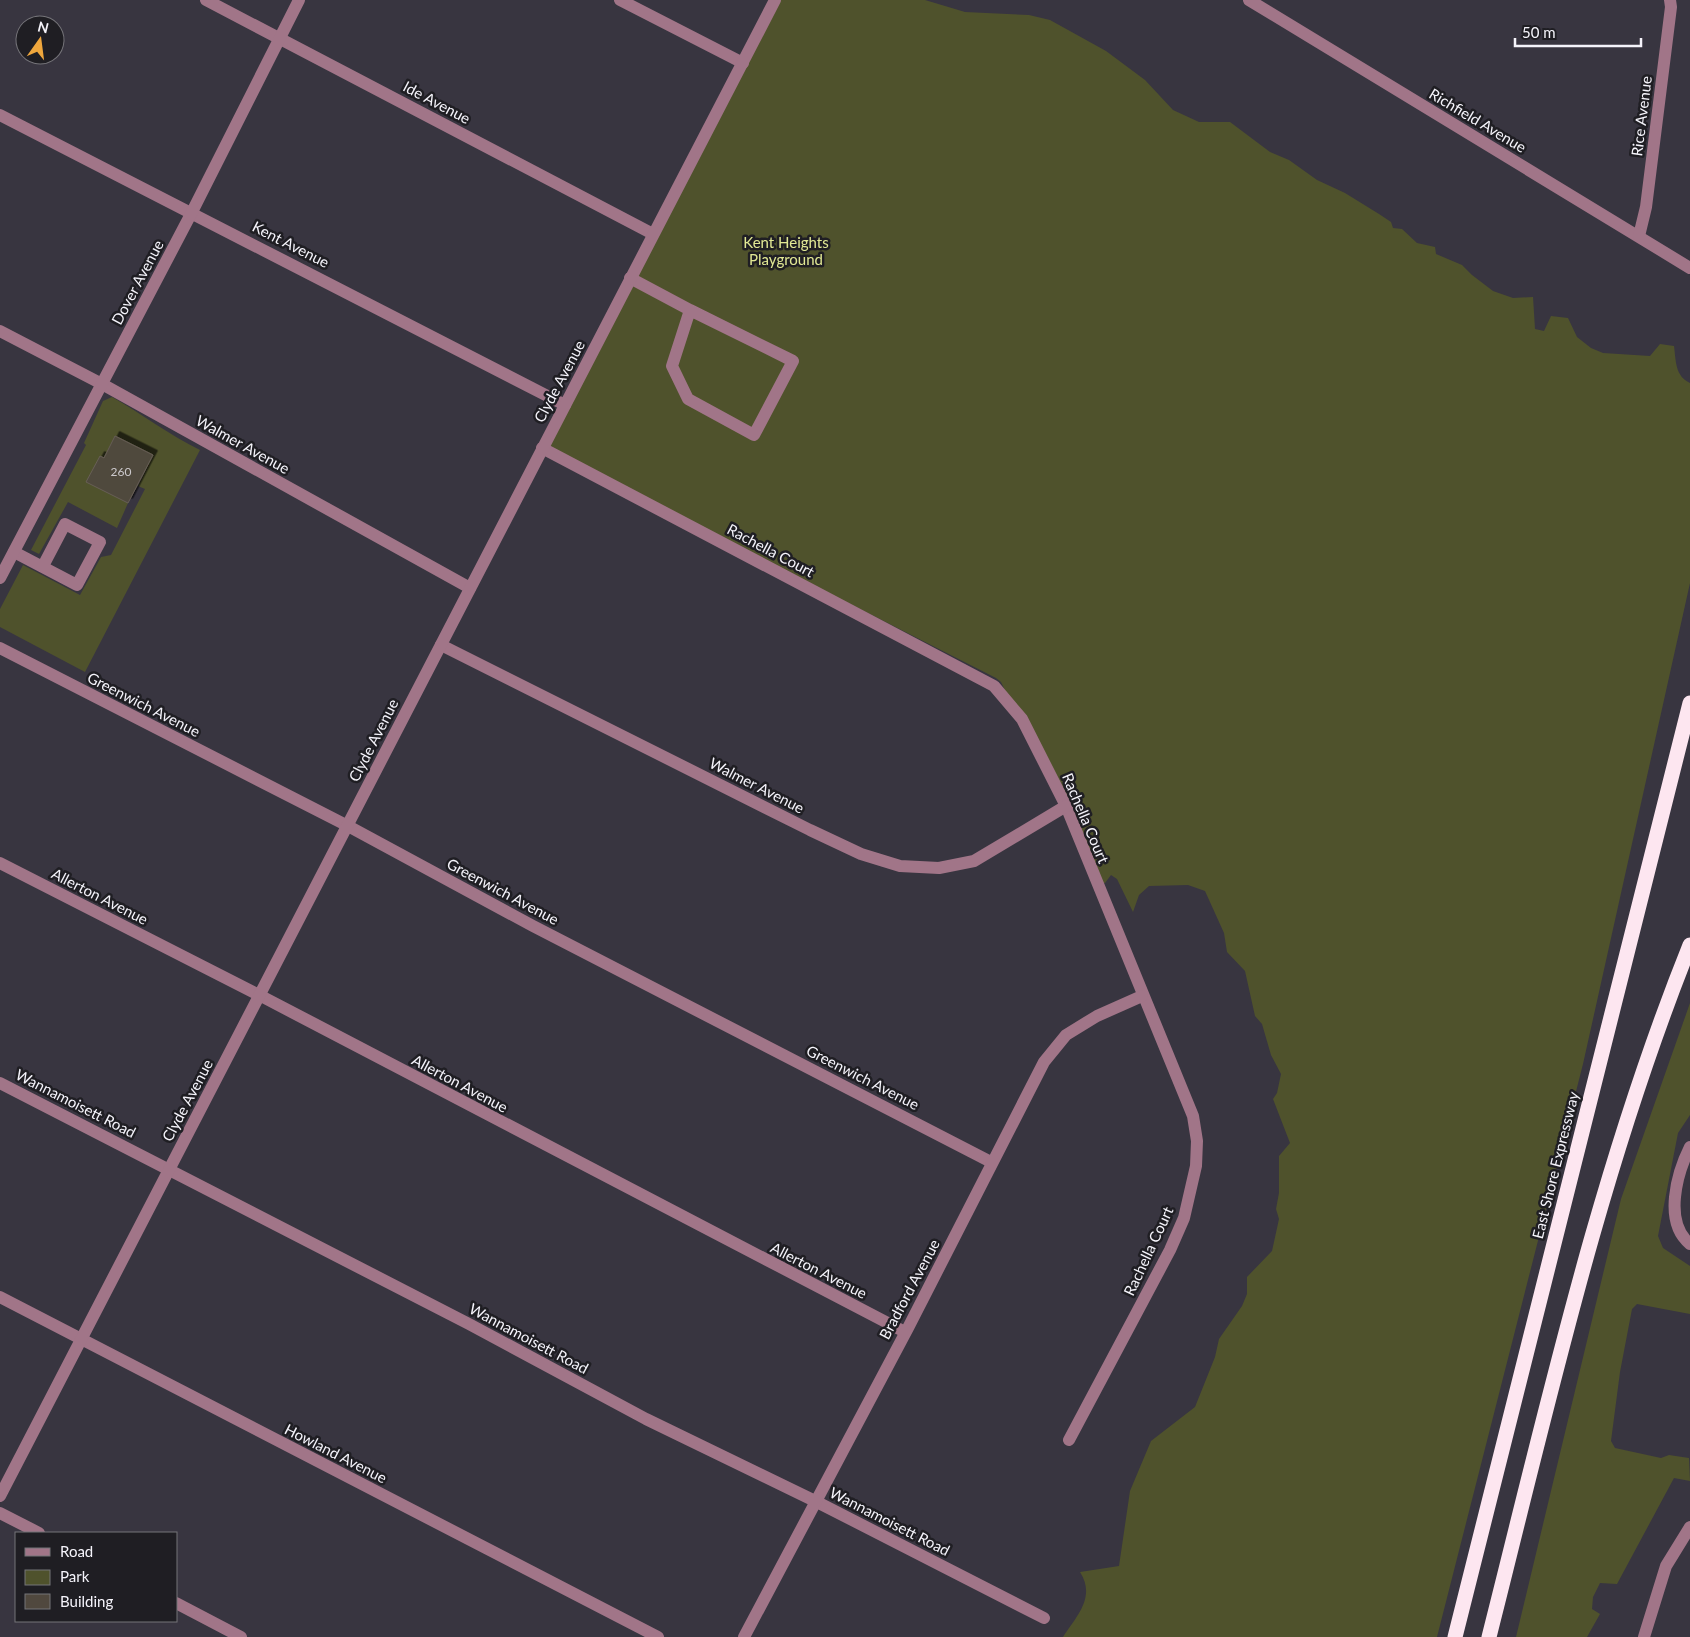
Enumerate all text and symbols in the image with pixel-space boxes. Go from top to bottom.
north arrow [15,15,65,65]
scale bar [1515,15,1641,47]
text: N [36,17,51,36]
text: 50 m [1522,23,1556,41]
street label: Rice Avenue [1627,75,1655,157]
street label: Ide Avenue [400,77,474,127]
street label: Richfield Avenue [1426,84,1530,156]
street label: Kent Avenue [250,217,333,271]
park label: Kent Heights Playground [743,233,829,268]
street label: Dover Avenue [107,237,167,327]
street label: Clyde Avenue [530,337,588,425]
street label: Walmer Avenue [193,411,293,477]
house number: 260 [111,464,131,479]
street label: Rachella Court [724,519,818,581]
street label: Greenwich Avenue [85,668,203,740]
street label: Clyde Avenue [344,696,402,784]
street label: Walmer Avenue [707,753,808,817]
street label: Rachella Court [1059,770,1113,866]
street label: Greenwich Avenue [444,854,562,928]
street label: Allerton Avenue [49,864,151,928]
street label: Greenwich Avenue [804,1041,922,1113]
street label: Allerton Avenue [409,1050,511,1116]
street label: Clyde Avenue [158,1056,216,1144]
street label: Wannamoisett Road [13,1065,139,1141]
street label: East Shore Expressway [1528,1089,1582,1240]
street label: Rachella Court [1120,1203,1177,1298]
street label: Bradford Avenue [875,1236,943,1342]
street label: Allerton Avenue [768,1238,870,1302]
street label: Wannamoisett Road [466,1299,592,1377]
street label: Howland Avenue [282,1420,390,1487]
street label: Wannamoisett Road [827,1483,953,1559]
legend [15,1532,178,1622]
text: Road [60,1542,93,1560]
text: Park [60,1567,90,1585]
text: Building [60,1592,113,1610]

